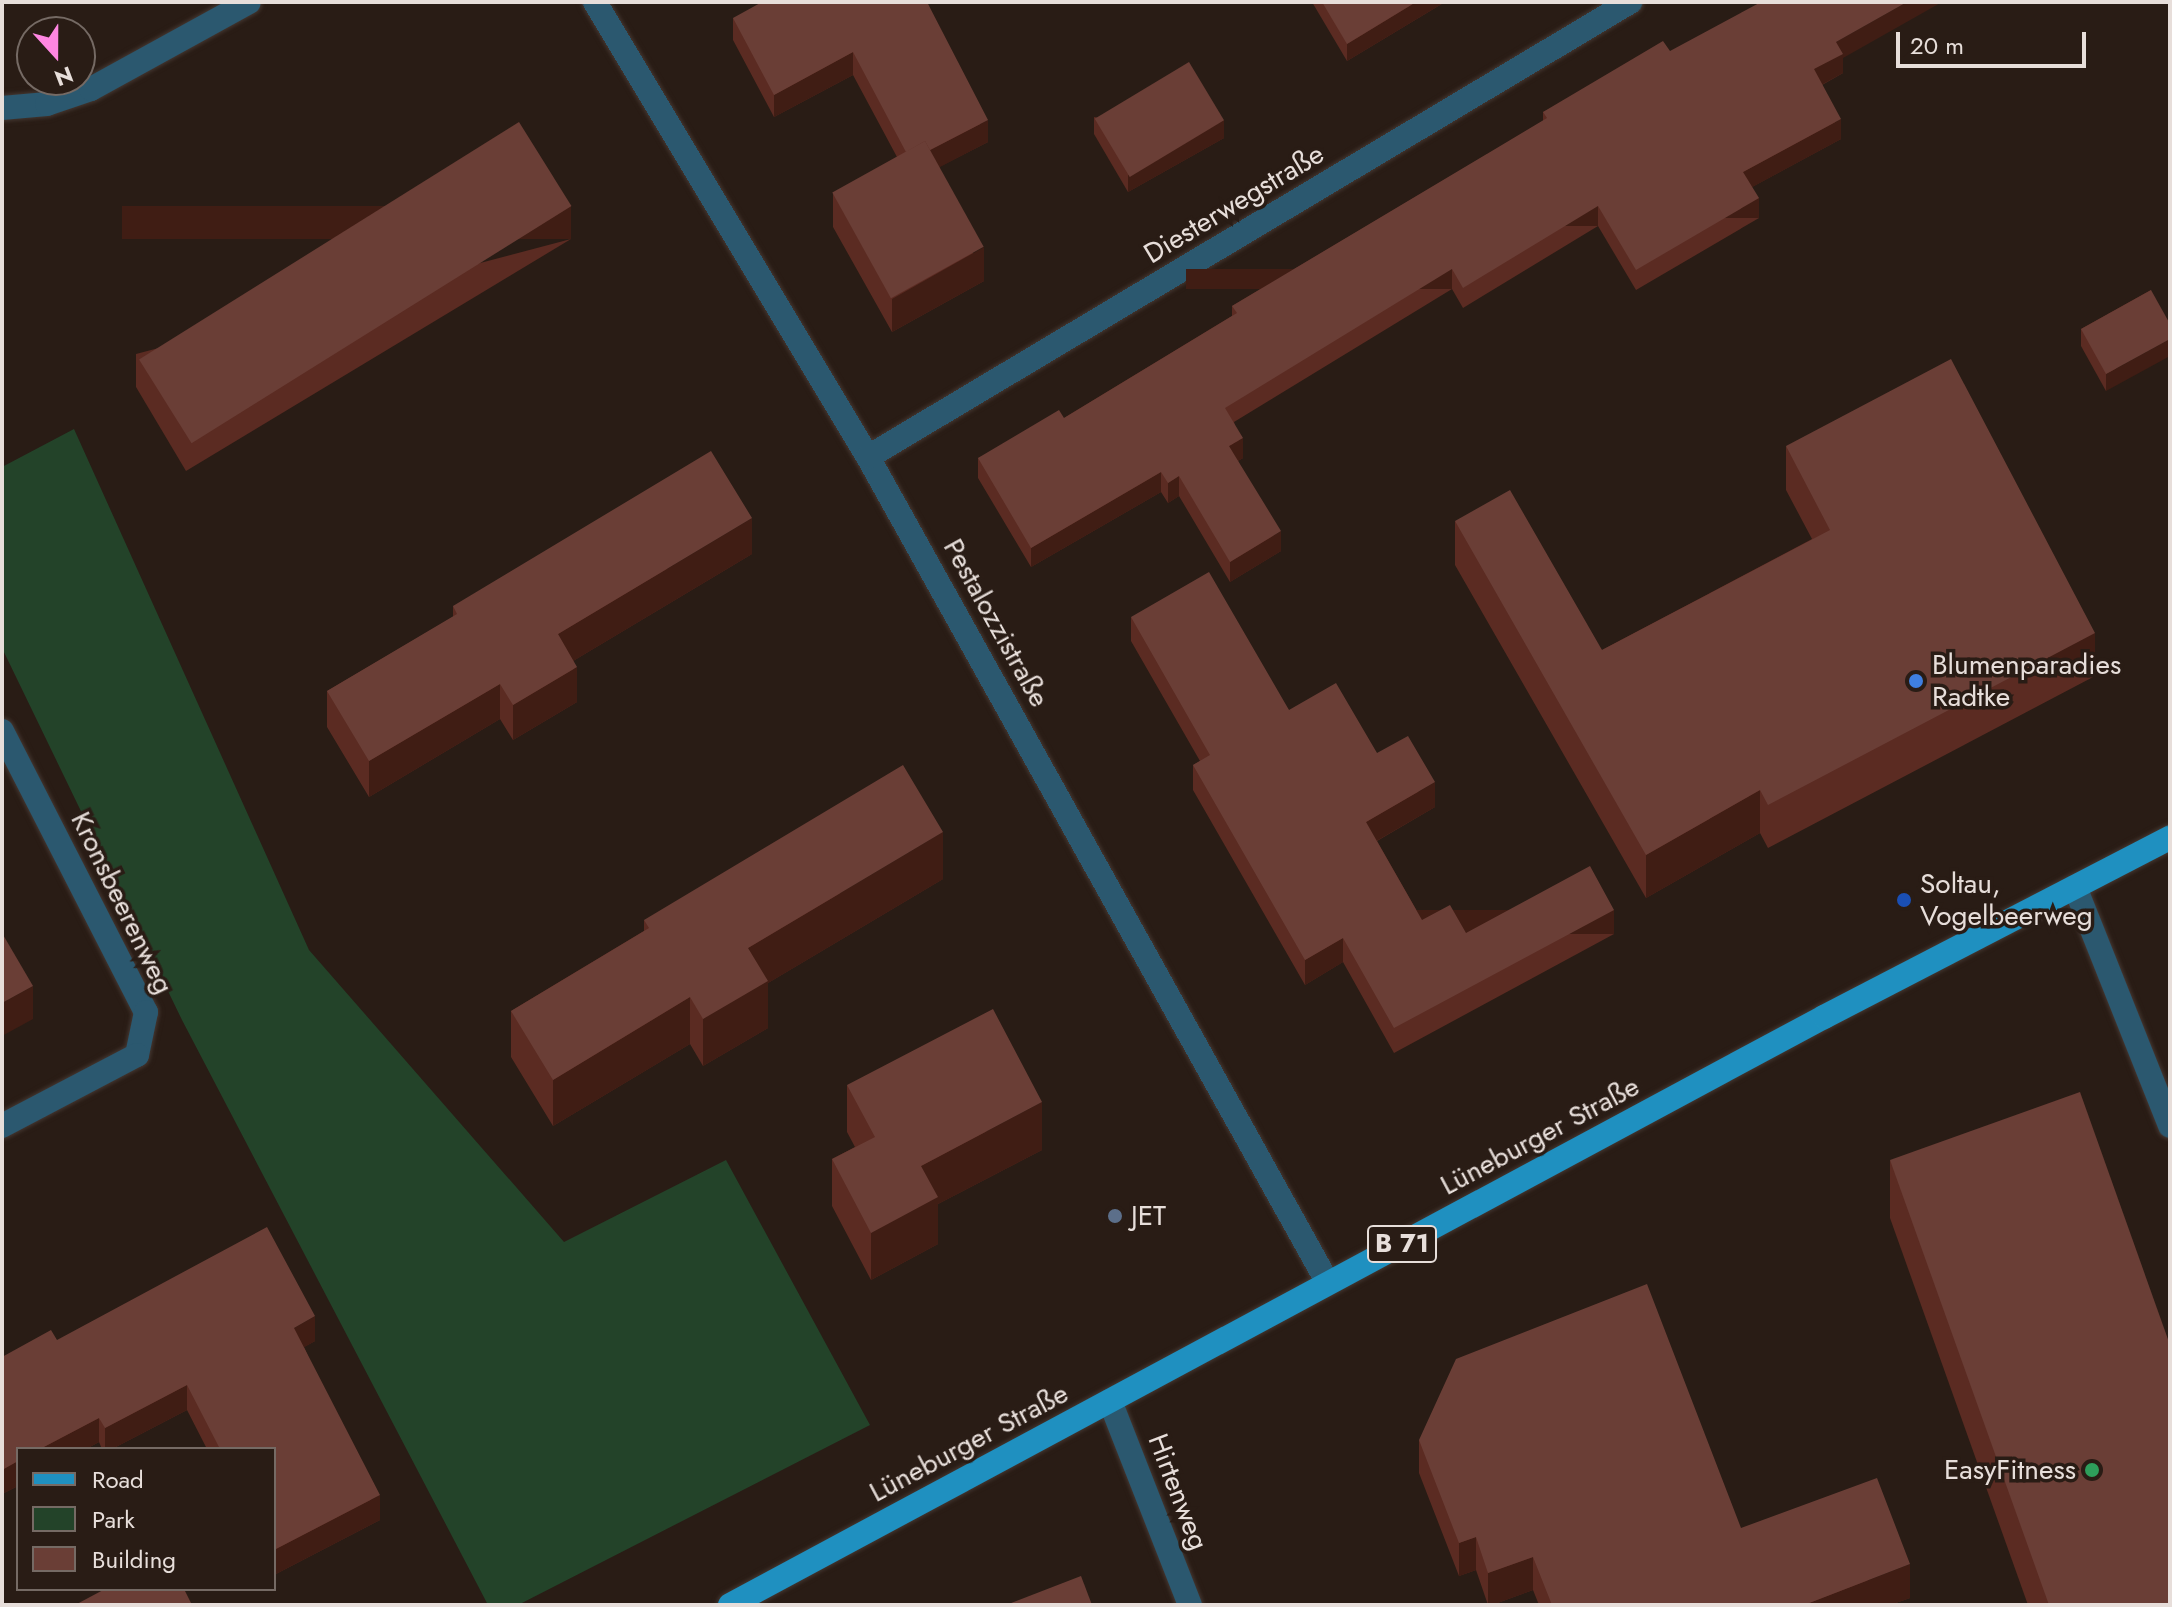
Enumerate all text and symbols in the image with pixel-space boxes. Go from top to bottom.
north arrow [16,16,96,96]
scale bar [1900,16,2090,66]
text: 20 m [1910,28,1964,63]
text: N [50,58,78,95]
street label: Diesterwegstraße [1138,137,1330,271]
street label: Pestalozzistraße [936,533,1056,713]
place label: Blumenparadies Radtke [1932,648,2121,714]
marker: Blumenparadies Radtke [1907,672,1925,690]
street label: Kronsbeerenweg [63,807,181,999]
place label: Soltau, Vogelbeerweg [1920,867,2093,933]
marker: Soltau, Vogelbeerweg [1895,891,1913,909]
street label: Lüneburger Straße [1435,1070,1645,1202]
place label: JET [1131,1199,1166,1233]
marker: JET [1106,1207,1124,1225]
road number: B 71 [1366,1222,1438,1266]
street label: Lüneburger Straße [864,1377,1074,1509]
street label: Hirtenweg [1141,1429,1215,1555]
legend [16,1447,276,1591]
place label: EasyFitness [1944,1453,2076,1487]
marker: EasyFitness [2083,1461,2101,1479]
text: Road [92,1462,144,1497]
text: Park [92,1502,135,1537]
text: Building [92,1542,176,1577]

